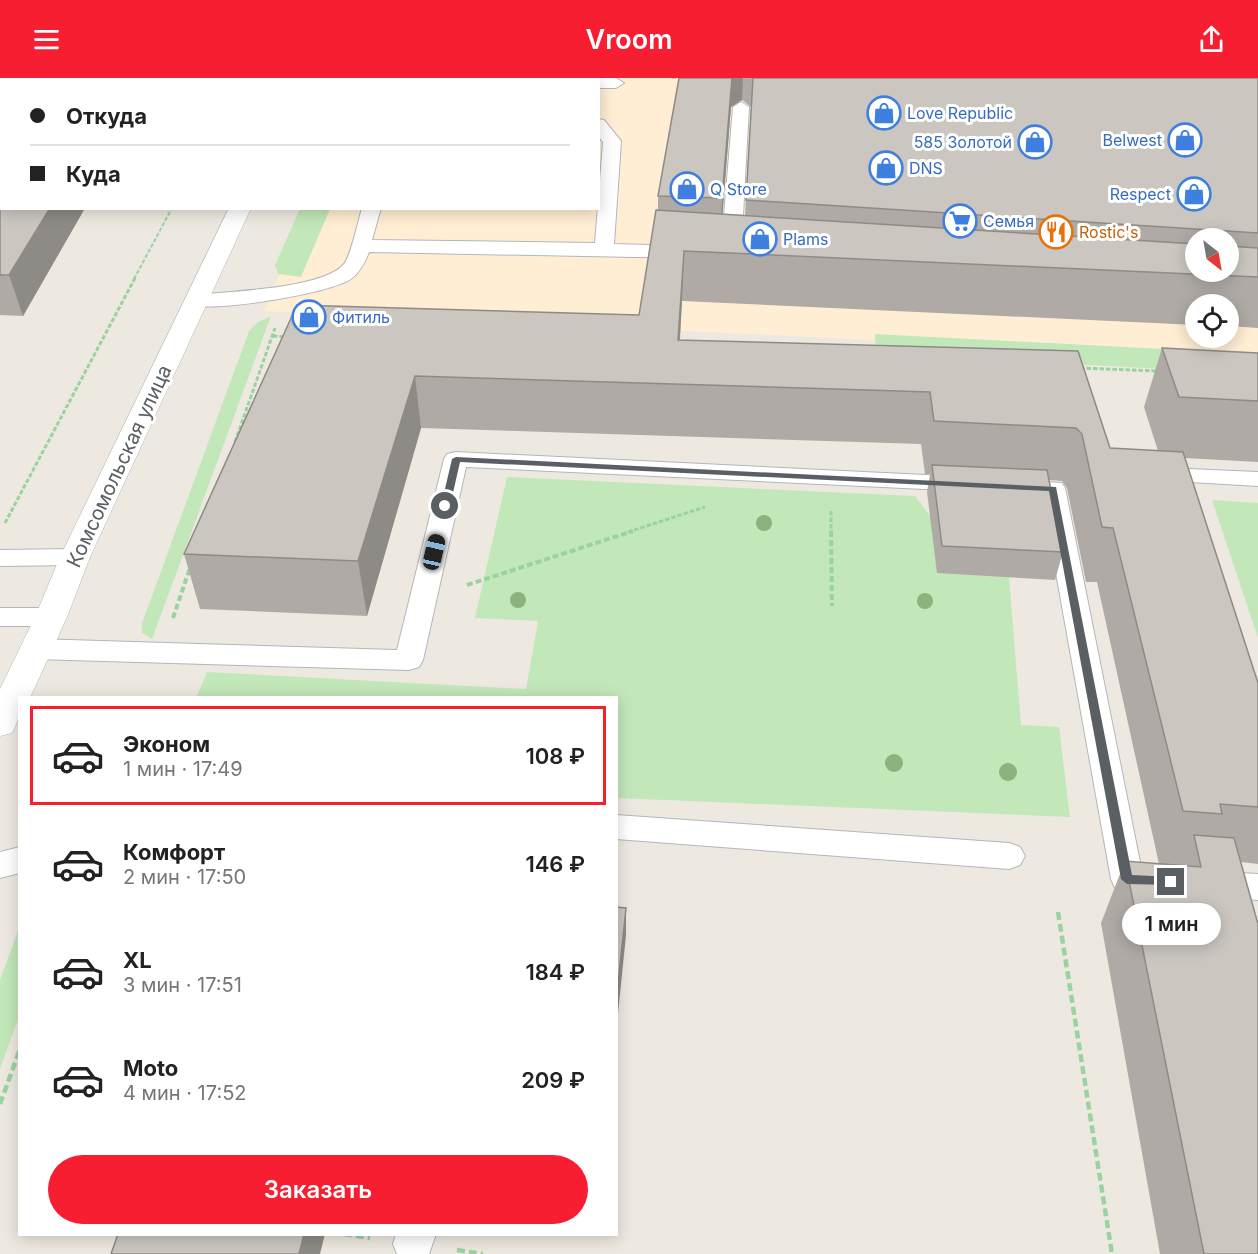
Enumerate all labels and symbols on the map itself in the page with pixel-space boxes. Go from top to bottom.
shop icon: Love Republic [866,95,902,131]
place label: Love Republic [907,103,1013,123]
shop icon: Belwest [1167,122,1203,158]
shop icon: 585 Золотой [1017,124,1053,160]
place label: Belwest [1103,130,1162,150]
place label: 585 Золотой [914,132,1012,152]
shop icon: DNS [868,150,904,186]
place label: DNS [909,158,943,178]
shop icon: Q Store [669,171,705,207]
shop icon: Respect [1176,176,1212,212]
place label: Q Store [710,179,767,199]
place label: Respect [1110,184,1171,204]
supermarket icon: Семья [942,203,978,239]
place label: Семья [983,211,1034,231]
restaurant icon: Rostic's [1038,214,1074,250]
shop icon: Plams [742,221,778,257]
place label: Rostic's [1079,222,1138,242]
north arrow [1185,228,1239,282]
place label: Plams [783,229,829,249]
shop icon: Фитиль [291,299,327,335]
place label: Фитиль [332,307,390,327]
street label: Комсомольская улица [62,361,176,571]
route start [431,492,458,519]
car [421,532,447,572]
route end [1157,868,1184,895]
callout: 1 мин [1122,903,1220,945]

